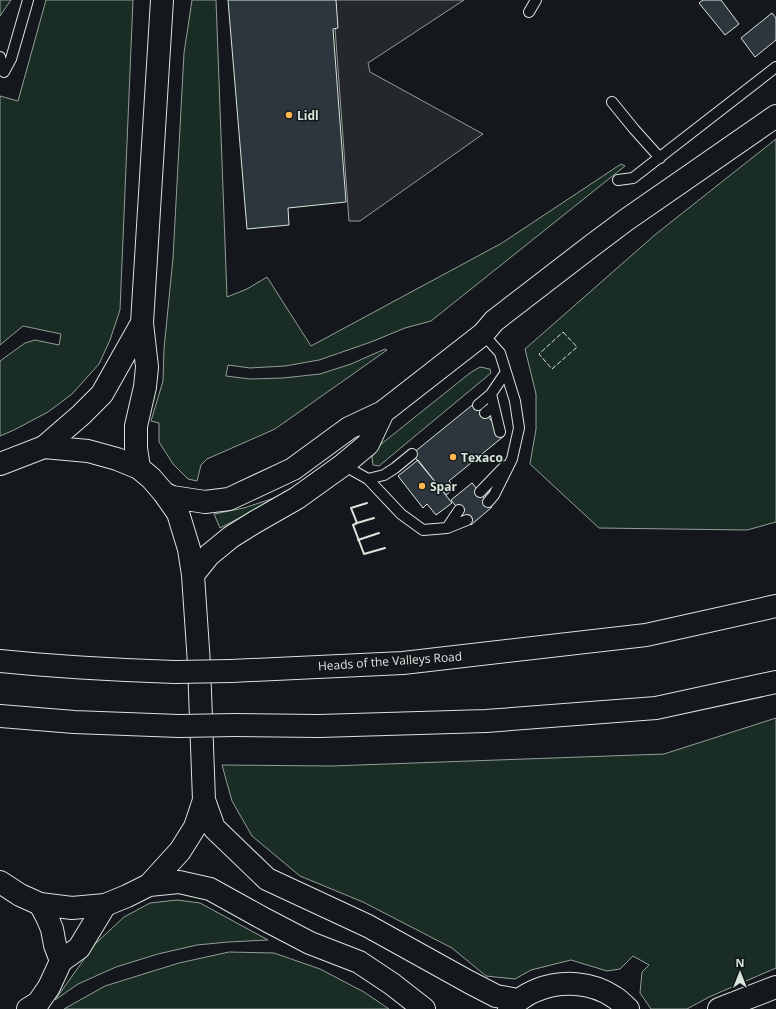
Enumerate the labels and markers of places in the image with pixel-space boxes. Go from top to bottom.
place label: Lidl [297,107,319,124]
marker: Lidl [284,110,294,120]
place label: Texaco [461,449,503,466]
marker: Texaco [448,452,458,462]
place label: Spar [430,478,457,495]
marker: Spar [417,481,427,491]

